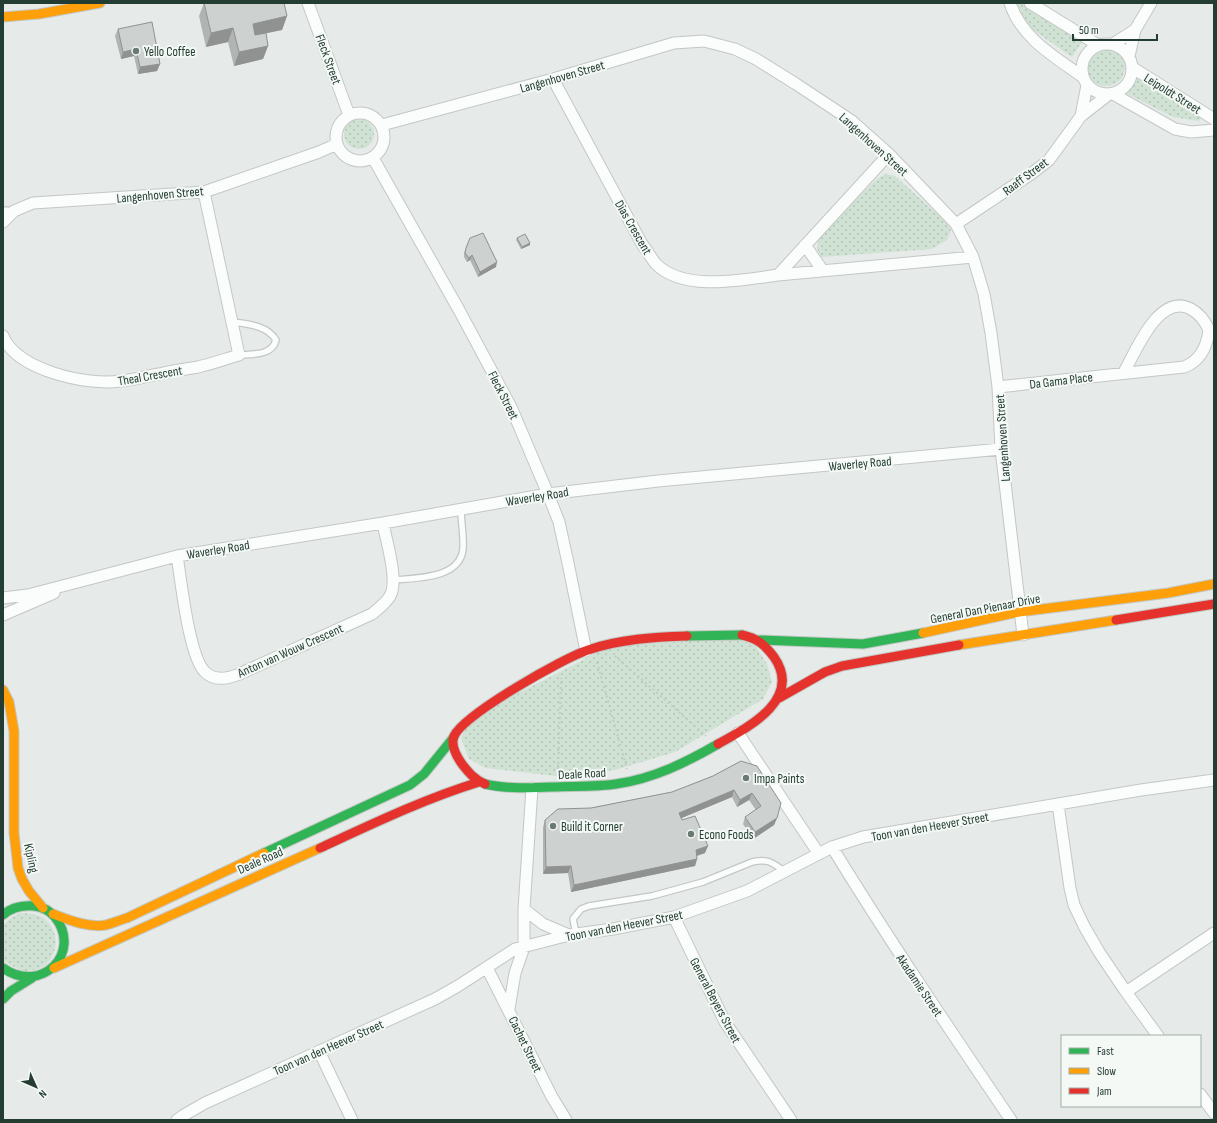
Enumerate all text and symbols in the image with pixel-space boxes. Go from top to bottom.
scale bar [1073,16,1157,42]
text: 50 m [1079,23,1099,38]
street label: Fleck Street [312,32,345,87]
place label: Yello Coffee [144,44,195,60]
marker: Yello Coffee [131,46,141,56]
street label: Langenhoven Street [518,57,607,97]
street label: Leipoldt Street [1141,70,1204,118]
street label: Langenhoven Street [836,110,911,180]
street label: Raaff Street [1000,155,1052,199]
street label: Langenhoven Street [116,183,204,207]
street label: Dias Crescent [611,197,655,258]
street label: Theal Crescent [117,362,184,390]
street label: Fleck Street [484,369,522,422]
street label: Da Gama Place [1029,369,1094,393]
street label: Langenhoven Street [992,394,1014,482]
street label: Waverley Road [828,453,892,475]
street label: Waverley Road [505,484,570,510]
street label: Waverley Road [186,537,251,563]
street label: General Dan Pienaar Drive [929,590,1042,627]
street label: Anton van Wouw Crescent [234,620,346,682]
street label: Deale Road [558,765,606,783]
place label: Impa Paints [754,771,805,787]
marker: Impa Paints [741,773,751,783]
street label: Toon van den Heever Street [870,809,990,845]
place label: Build it Corner [561,819,623,835]
marker: Build it Corner [548,821,558,831]
place label: Econo Foods [699,827,754,843]
marker: Econo Foods [686,829,696,839]
street label: Kipling [20,842,42,874]
street label: Deale Road [235,844,286,878]
street label: Toon van den Heever Street [564,907,684,945]
street label: Akadamie Street [892,951,946,1020]
street label: General Beyers Street [686,955,744,1046]
street label: Cachet Street [505,1014,546,1075]
street label: Toon van den Heever Street [271,1016,386,1079]
legend [1061,1035,1201,1107]
text: Fast [1097,1044,1114,1059]
text: Slow [1097,1064,1116,1079]
north arrow [16,1067,56,1107]
text: Jam [1096,1084,1112,1099]
text: N [36,1087,49,1100]

